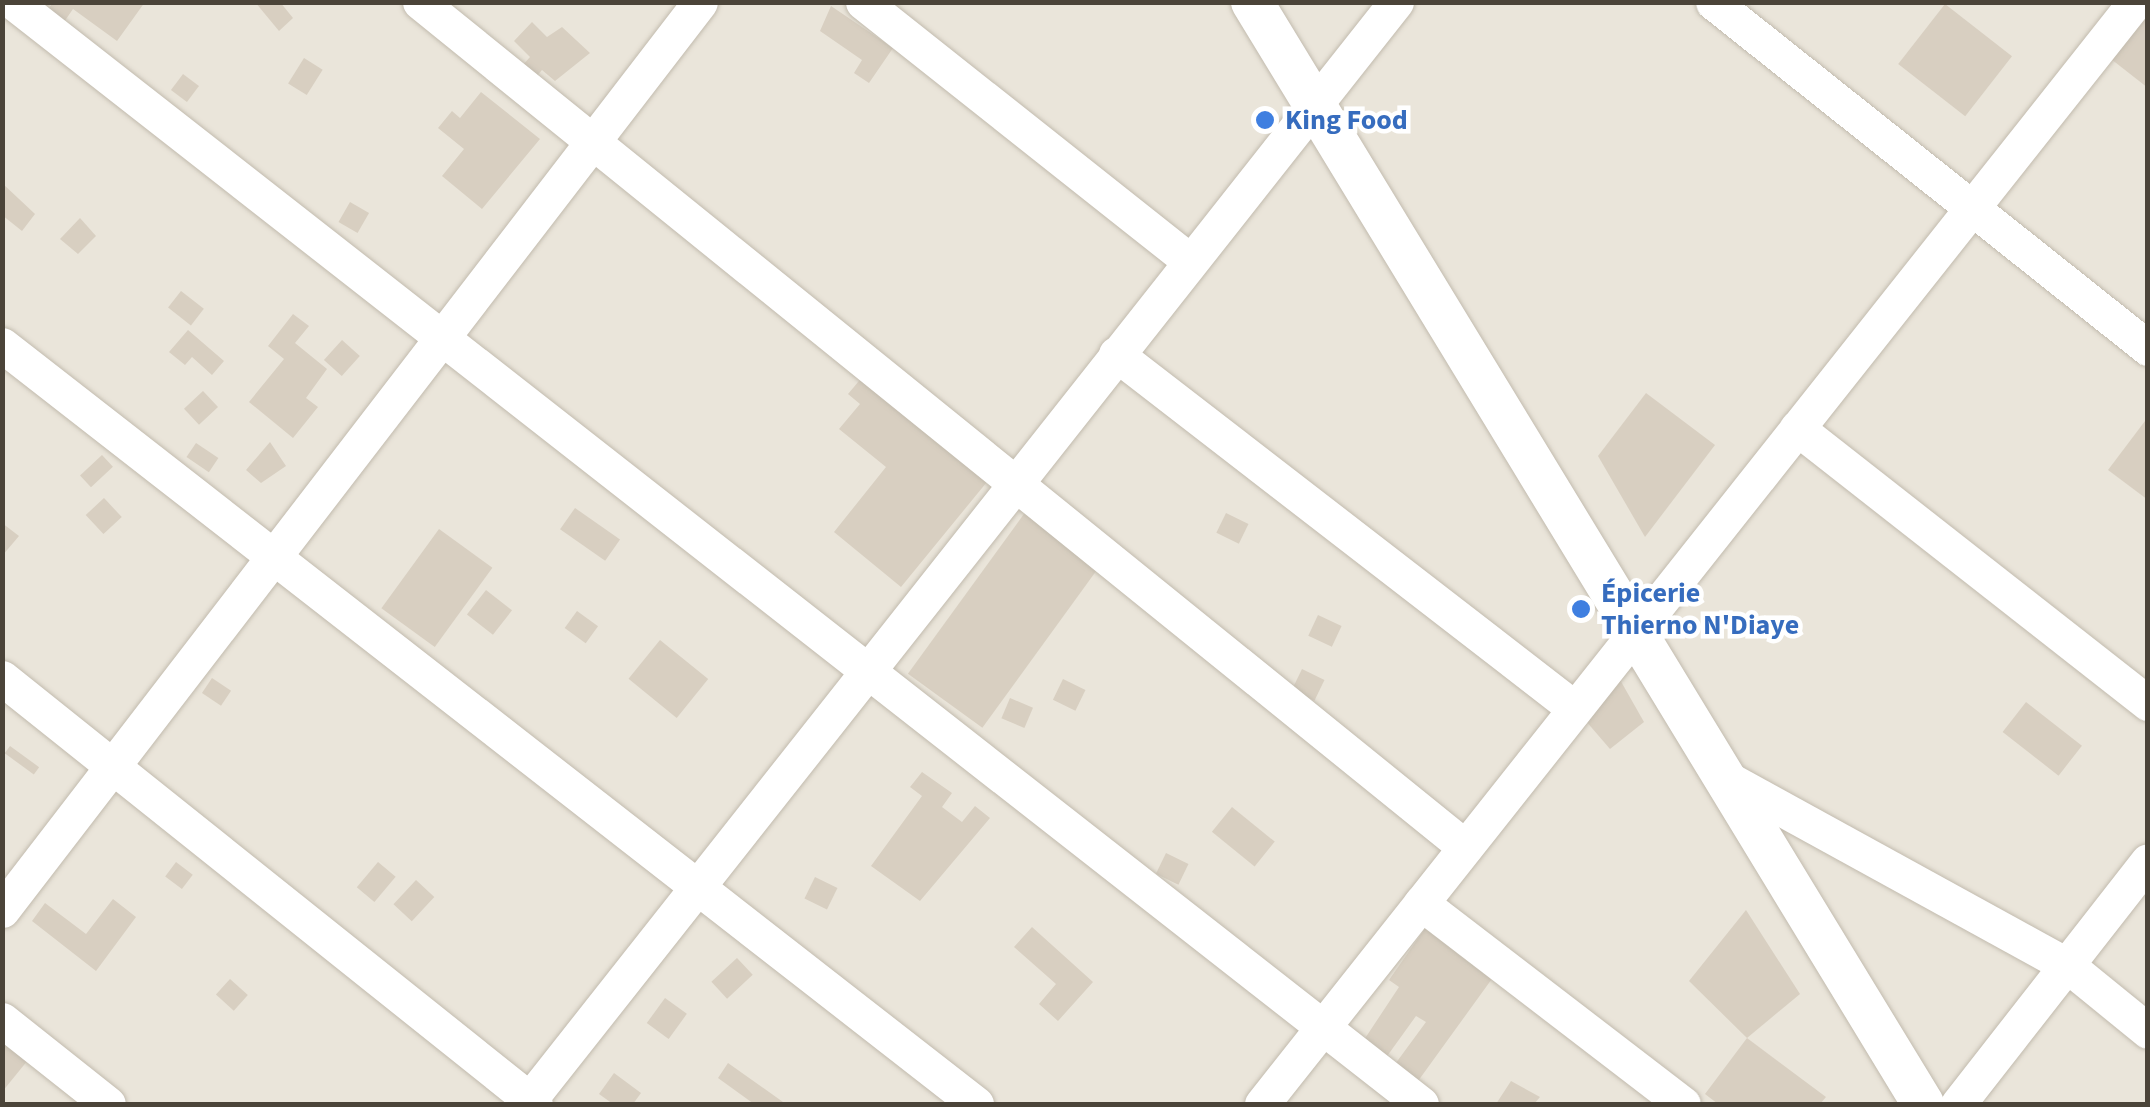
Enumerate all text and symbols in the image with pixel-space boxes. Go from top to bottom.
place label: King Food [1285,103,1408,137]
marker: King Food [1254,109,1276,131]
place label: Épicerie Thierno N'Diaye [1601,576,1799,642]
marker: Épicerie Thierno N'Diaye [1570,598,1592,620]

